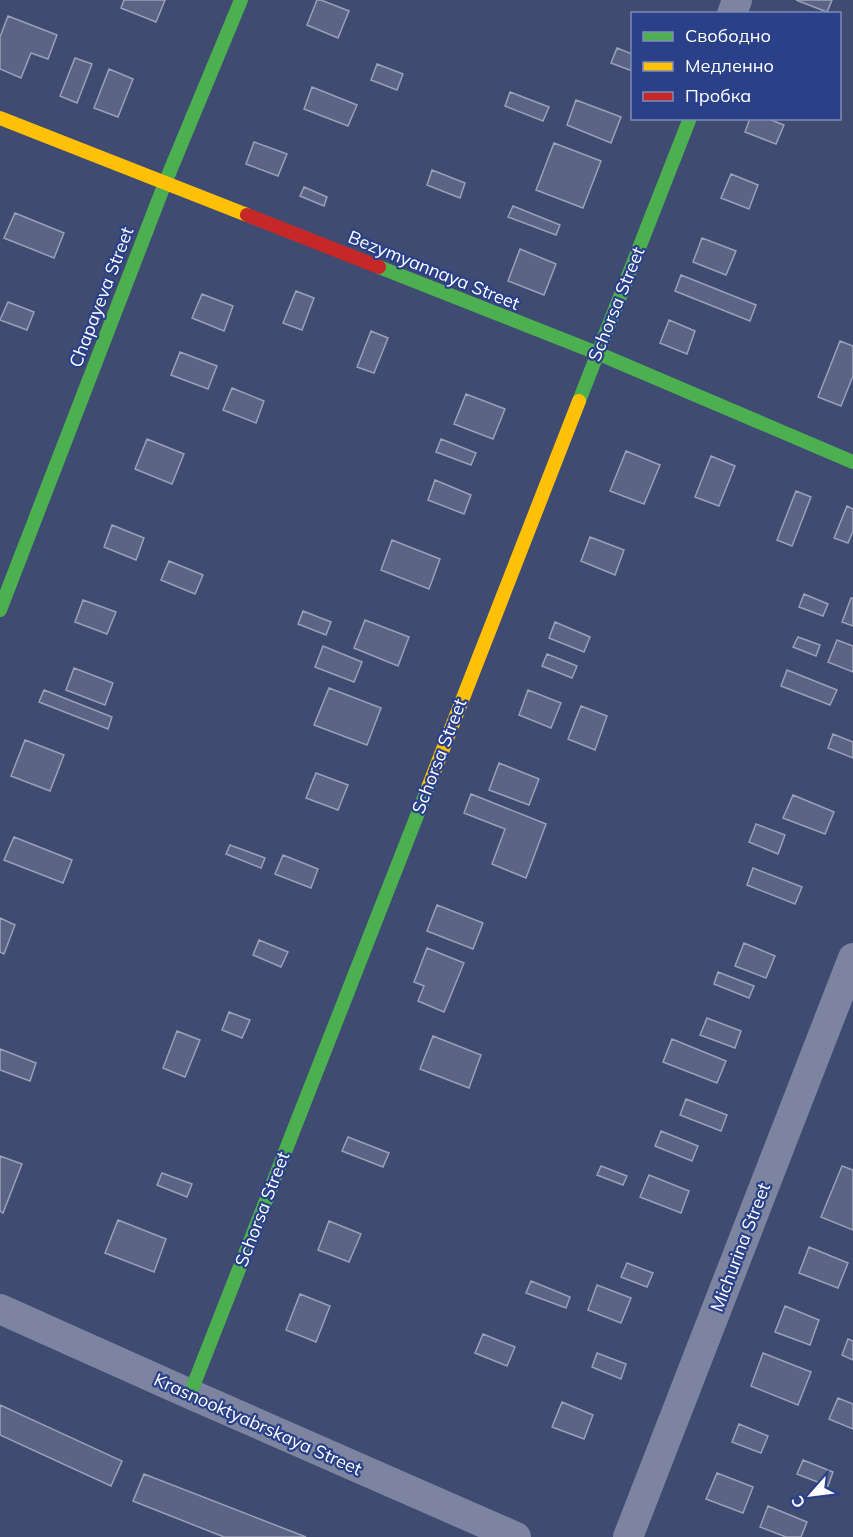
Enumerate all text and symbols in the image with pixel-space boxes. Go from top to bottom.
legend [631,12,841,120]
text: Свободно [685,24,771,47]
text: Медленно [685,54,774,77]
text: Пробка [685,84,751,107]
street label: Chapayeva Street [64,223,138,371]
street label: Bezymyannaya Street [345,225,523,315]
street label: Schorsa Street [583,243,649,365]
street label: Schorsa Street [406,695,472,817]
street label: Schorsa Street [229,1148,295,1270]
street label: Michurina Street [705,1179,775,1315]
street label: Krasnooktyabrskaya Street [151,1368,365,1480]
north arrow [781,1465,841,1525]
text: С [786,1492,809,1512]

